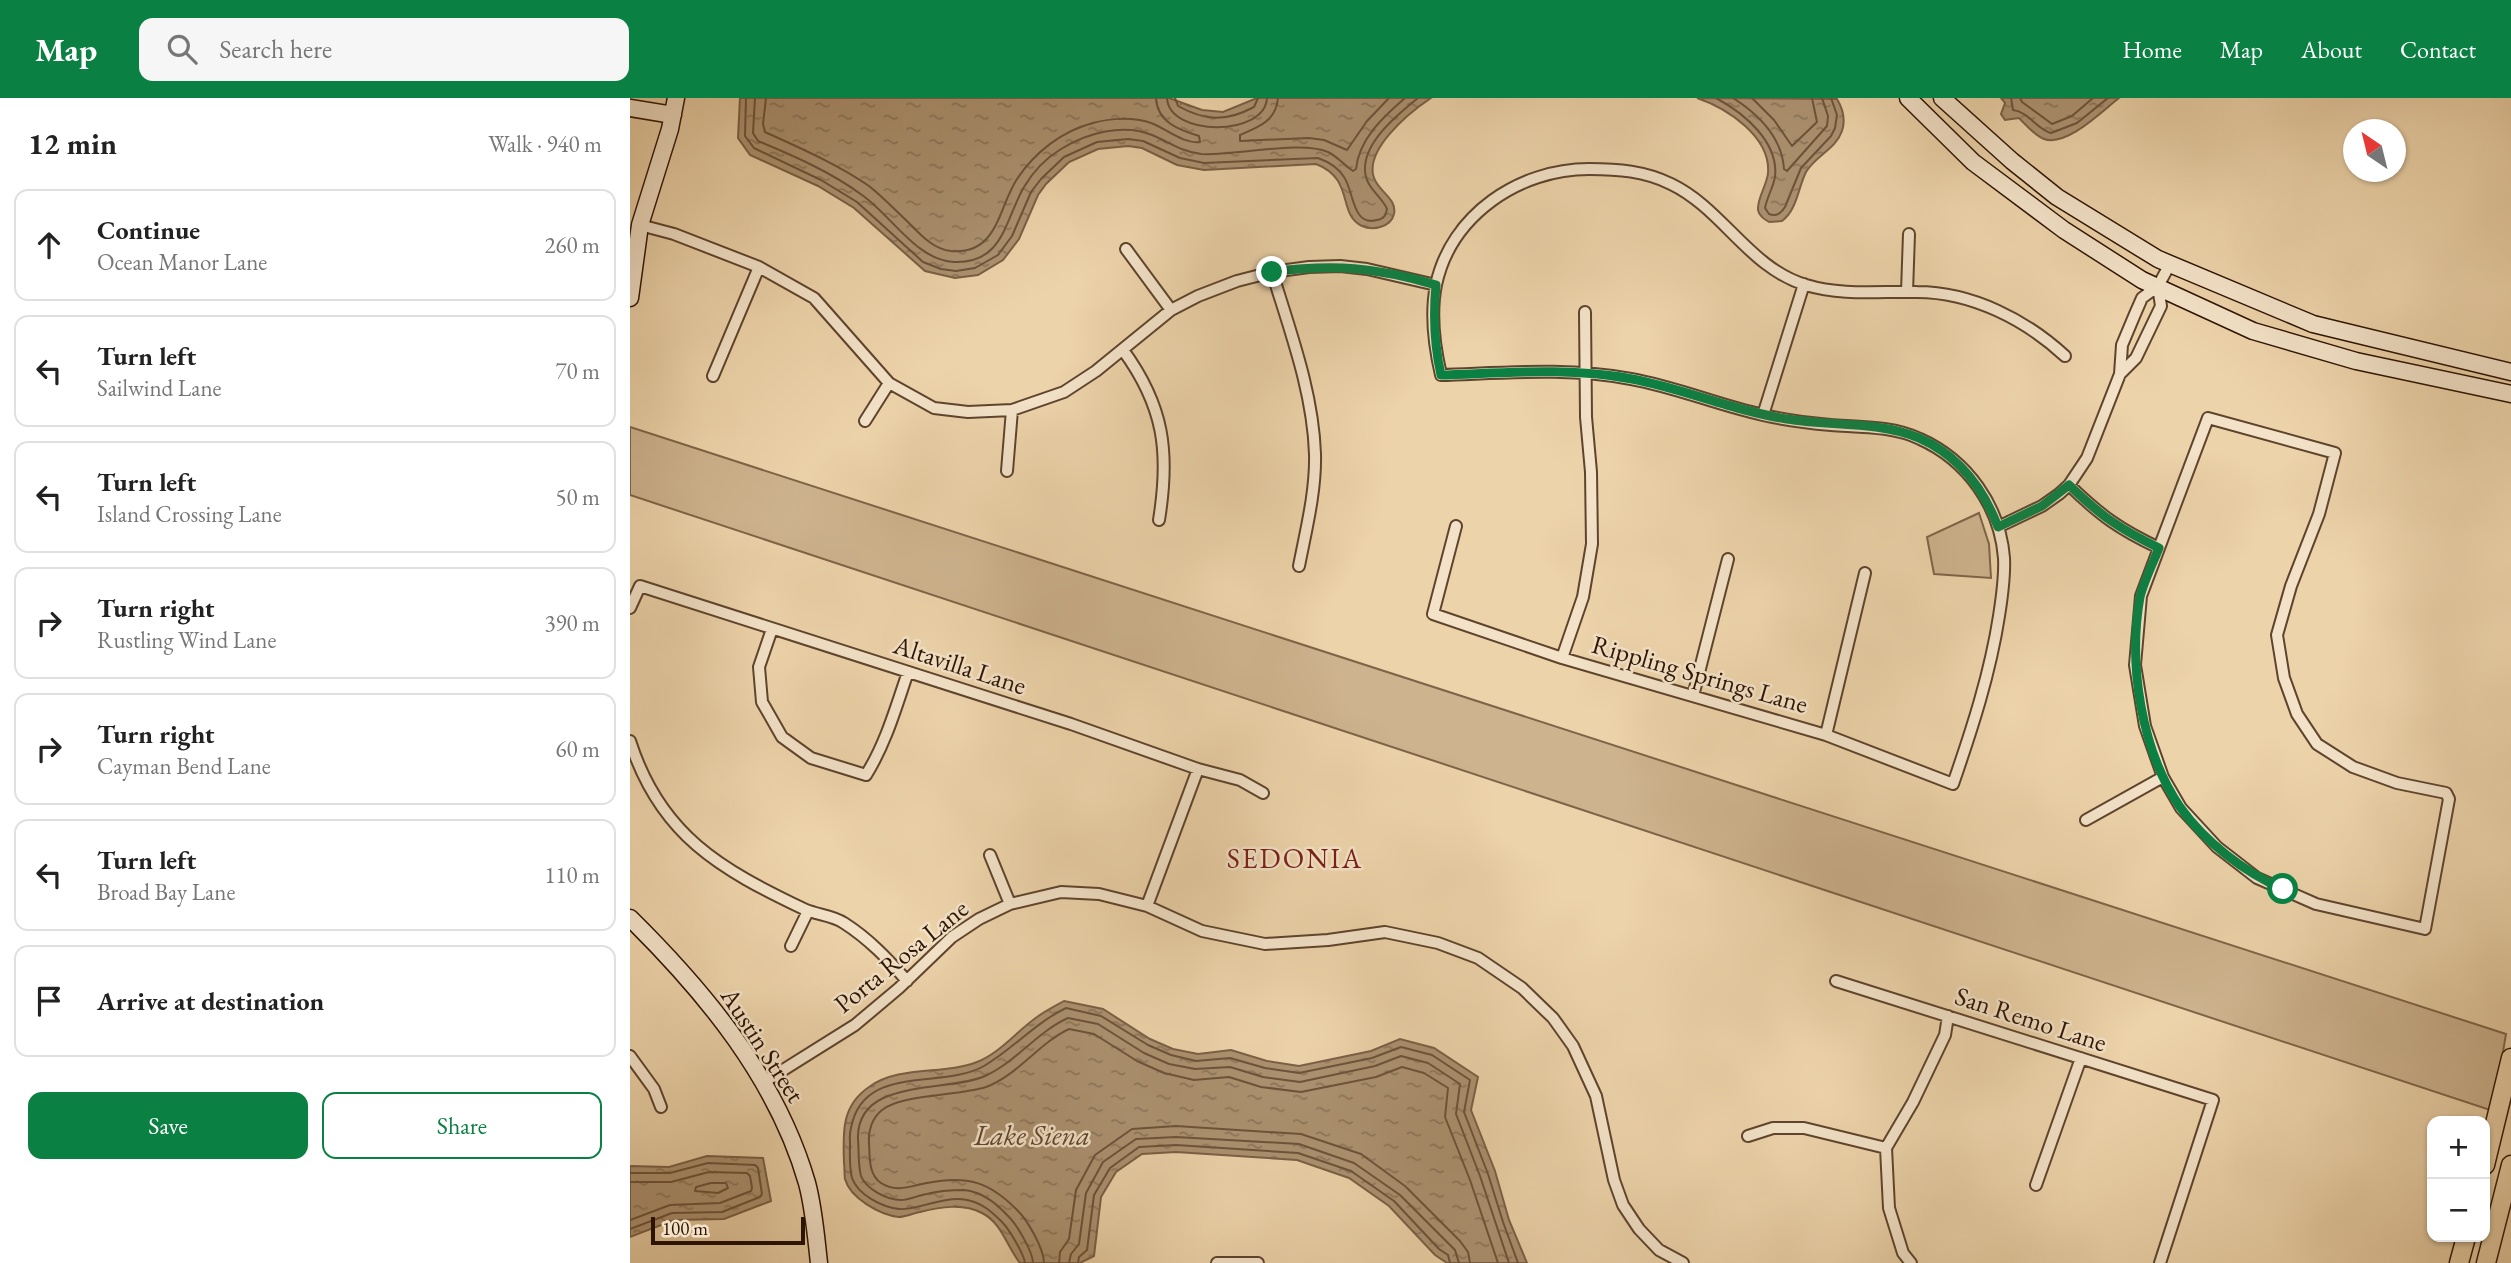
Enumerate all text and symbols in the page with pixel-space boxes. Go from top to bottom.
search box [139,18,629,81]
text: Map [35,28,97,71]
icon: search [163,30,201,68]
text: Search here [219,32,332,66]
text: Home [2122,34,2182,65]
text: Map [2220,34,2263,65]
text: About [2301,34,2362,65]
text: Contact [2400,34,2476,65]
north arrow [2343,119,2406,182]
text: 12 min [28,124,117,163]
text: Walk · 940 m [488,129,602,159]
text: Continue [97,213,200,247]
icon: ahead [30,226,68,264]
text: 260 m [544,230,600,260]
text: Ocean Manor Lane [97,247,267,277]
route end [1256,256,1287,287]
text: Turn left [97,339,196,373]
icon: left [30,352,68,390]
text: 70 m [555,356,600,386]
text: Sailwind Lane [97,373,222,403]
text: Turn left [97,465,196,499]
icon: left [30,478,68,516]
text: 50 m [555,482,600,512]
text: Island Crossing Lane [97,499,282,529]
text: Turn right [97,591,215,625]
icon: right [30,604,68,642]
text: 390 m [544,608,600,638]
text: Rustling Wind Lane [97,625,276,655]
street label: Altavilla Lane [888,627,1031,702]
street label: Rippling Springs Lane [1588,627,1812,721]
text: Turn right [97,717,215,751]
icon: right [30,730,68,768]
text: 60 m [555,734,600,764]
text: Cayman Bend Lane [97,751,271,781]
district label: SEDONIA [1227,840,1363,876]
text: Turn left [97,843,196,877]
icon: left [30,856,68,894]
text: 110 m [544,860,600,890]
route start [2267,873,2298,904]
text: Broad Bay Lane [97,877,235,907]
street label: Porta Rosa Lane [827,891,975,1021]
street label: San Remo Lane [1951,978,2111,1060]
street label: Austin Street [713,980,813,1109]
icon: arrive [30,982,68,1020]
text: Arrive at destination [97,984,324,1018]
button: Save [28,1092,308,1159]
button: Share [322,1092,602,1159]
map controls [2427,1116,2490,1242]
button: + [2427,1116,2490,1179]
water label: Lake Siena [973,1117,1090,1153]
button: − [2427,1179,2490,1242]
scale bar [651,1214,805,1246]
text: 100 m [662,1216,708,1241]

